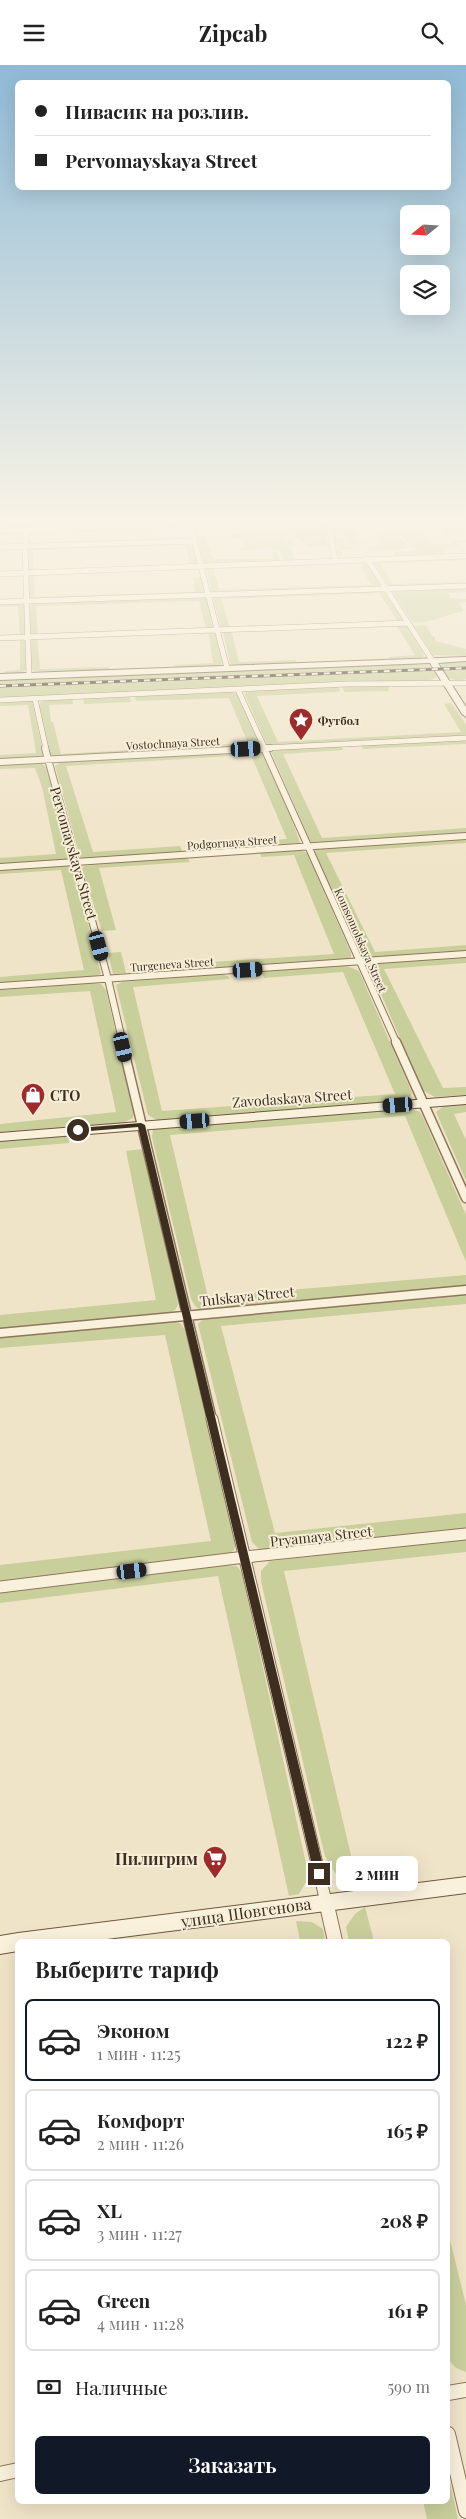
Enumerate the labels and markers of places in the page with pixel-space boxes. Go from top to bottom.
place icon: Футбол [288,707,314,741]
place label: Футбол [318,713,360,728]
shop icon: СТО [20,1082,46,1116]
place label: СТО [50,1086,80,1105]
supermarket icon: Пилигрим [202,1845,228,1879]
place label: Пилигрим [115,1848,198,1869]

